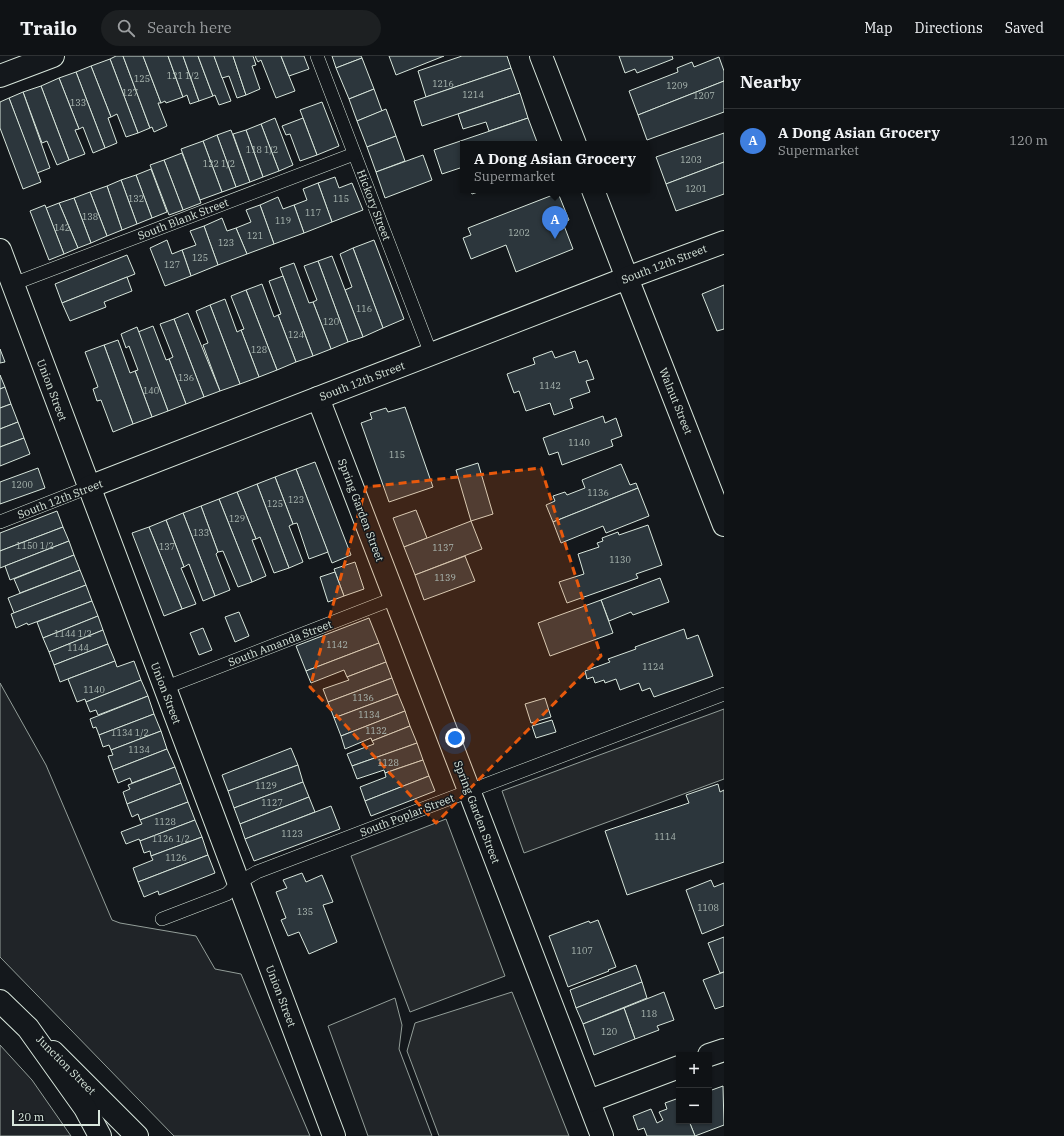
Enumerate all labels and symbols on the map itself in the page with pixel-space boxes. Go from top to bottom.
house number: 121 1/2 [167,70,199,81]
house number: 125 [134,73,150,84]
house number: 1216 [432,78,454,89]
house number: 1209 [666,80,688,91]
house number: 127 [122,87,138,98]
house number: 1214 [462,89,484,100]
house number: 1207 [693,90,715,101]
house number: 133 [70,97,86,108]
house number: 118 1/2 [246,144,278,155]
house number: 1203 [680,154,702,165]
house number: 122 1/2 [203,158,235,169]
street label: Hickory Street [354,168,394,243]
house number: 1201 [685,183,707,194]
house number: 132 [128,193,144,204]
house number: 115 [333,193,349,204]
street label: South Blank Street [136,195,231,243]
pin: A [542,206,568,239]
house number: 117 [305,207,321,218]
house number: 138 [82,211,98,222]
house number: 119 [275,215,291,226]
house number: 142 [54,222,70,233]
house number: 1202 [508,227,530,238]
house number: 121 [247,230,263,241]
house number: 123 [218,237,234,248]
street label: South 12th Street [619,241,709,287]
house number: 125 [192,252,208,263]
house number: 127 [164,259,180,270]
house number: 116 [356,303,372,314]
house number: 120 [323,316,339,327]
house number: 124 [288,329,304,340]
house number: 128 [251,344,267,355]
street label: Union Street [34,357,70,423]
street label: South 12th Street [317,358,407,404]
street label: Walnut Street [656,366,696,436]
house number: 136 [178,372,194,383]
house number: 1142 [539,380,561,391]
house number: 140 [143,385,159,396]
house number: 1140 [568,437,590,448]
house number: 115 [389,449,405,460]
street label: Spring Garden Street [335,457,387,564]
street label: South 12th Street [15,476,105,522]
house number: 1200 [11,479,33,490]
house number: 1136 [587,487,609,498]
house number: 123 [288,494,304,505]
house number: 125 [267,498,283,509]
house number: 129 [229,513,245,524]
house number: 133 [193,527,209,538]
house number: 1150 1/2 [16,540,54,551]
house number: 137 [159,541,175,552]
house number: 1137 [432,542,454,553]
house number: 1130 [609,554,631,565]
house number: 1139 [434,572,456,583]
street label: South Amanda Street [226,617,334,669]
house number: 1144 1/2 [54,628,92,639]
house number: 1142 [326,639,348,650]
house number: 1144 [67,642,89,653]
street label: Union Street [148,660,184,726]
house number: 1124 [642,661,664,672]
house number: 1140 [83,684,105,695]
house number: 1136 [352,692,374,703]
house number: 1134 [358,709,380,720]
house number: 1132 [365,725,387,736]
house number: 1134 1/2 [111,727,149,738]
your location [445,728,465,748]
house number: 1134 [128,744,150,755]
house number: 1128 [377,757,399,768]
street label: Spring Garden Street [451,759,503,866]
house number: 1129 [255,780,277,791]
street label: South Poplar Street [358,791,456,839]
house number: 1127 [261,797,283,808]
house number: 1128 [154,816,176,827]
house number: 1123 [281,828,303,839]
house number: 1114 [654,831,676,842]
house number: 1126 1/2 [152,833,190,844]
house number: 1126 [165,852,187,863]
house number: 1108 [697,902,719,913]
house number: 135 [297,906,313,917]
house number: 1107 [571,945,593,956]
street label: Union Street [263,963,299,1029]
house number: 118 [641,1008,657,1019]
house number: 120 [601,1026,617,1037]
street label: Junction Street [33,1032,99,1098]
scale bar [12,1108,100,1127]

